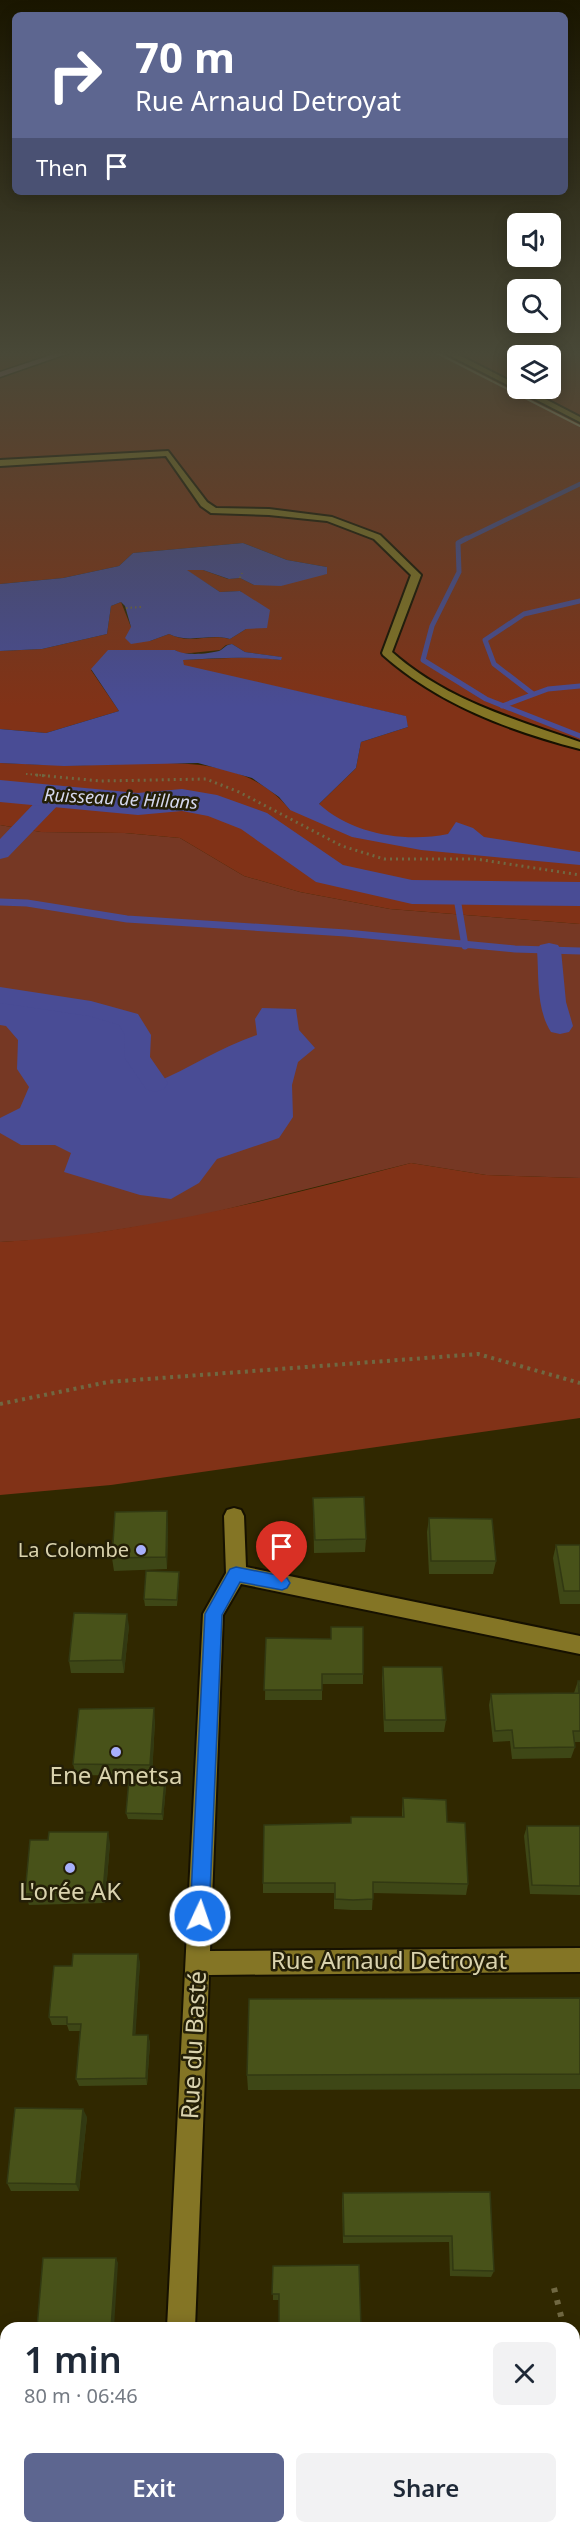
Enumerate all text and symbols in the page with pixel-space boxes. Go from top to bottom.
text: 70 m [135,28,235,85]
icon: right [36,36,114,114]
text: Rue Arnaud Detroyat [135,82,401,119]
icon: arrive [100,150,133,183]
text: Then [36,152,88,182]
map controls [507,213,561,399]
button: sound [507,213,561,267]
button: search [507,279,561,333]
button: layers [507,345,561,399]
water label: Ruisseau de Hillans [44,782,199,814]
pin [256,1521,307,1583]
icon: arrive [265,1530,298,1563]
place label: La Colombe [18,1536,129,1563]
marker: La Colombe [134,1543,148,1557]
marker: Ene Ametsa [109,1745,123,1759]
place label: Ene Ametsa [50,1758,182,1791]
marker: L'orée AK [63,1861,77,1875]
place label: L'orée AK [19,1874,121,1907]
position arrow [168,1884,232,1948]
street label: Rue Arnaud Detroyat [271,1943,508,1976]
street label: Rue du Basté [172,1970,213,2120]
text: 1 min [24,2335,122,2384]
button: close [493,2342,556,2405]
text: 80 m · 06:46 [24,2382,138,2409]
button: Exit [24,2453,284,2522]
button: Share [296,2453,556,2522]

